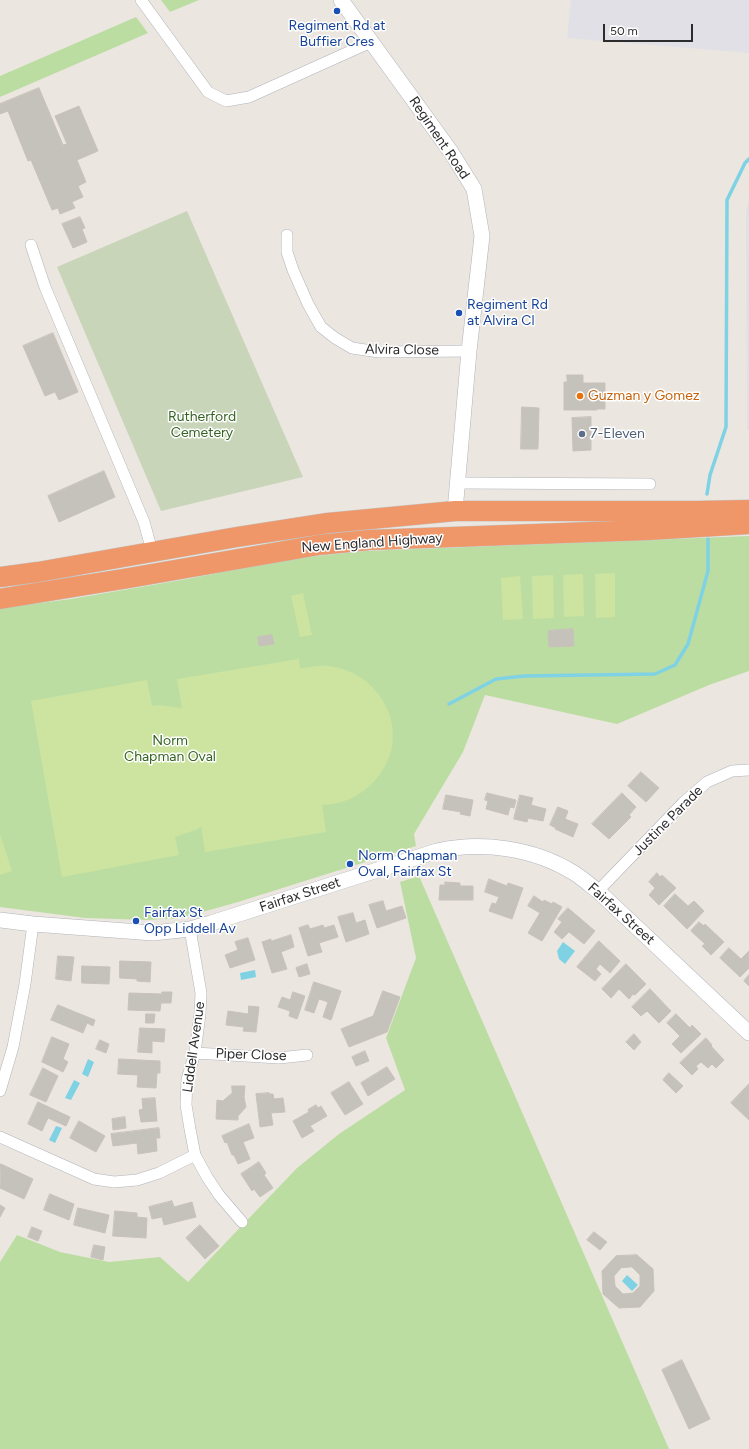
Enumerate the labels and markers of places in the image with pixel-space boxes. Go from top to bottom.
marker: Regiment Rd at Buffier Cres [332,6,342,16]
place label: Regiment Rd at Buffier Cres [289,18,385,50]
place label: Regiment Rd at Alvira Cl [467,297,548,330]
marker: Regiment Rd at Alvira Cl [454,308,464,318]
place label: Guzman y Gomez [588,388,700,404]
marker: Guzman y Gomez [575,391,585,401]
place label: 7-Eleven [590,426,645,442]
marker: 7-Eleven [577,429,587,439]
place label: Norm Chapman Oval, Fairfax St [358,848,457,880]
marker: Norm Chapman Oval, Fairfax St [345,859,355,869]
place label: Fairfax St Opp Liddell Av [144,905,236,938]
marker: Fairfax St Opp Liddell Av [131,916,141,926]

